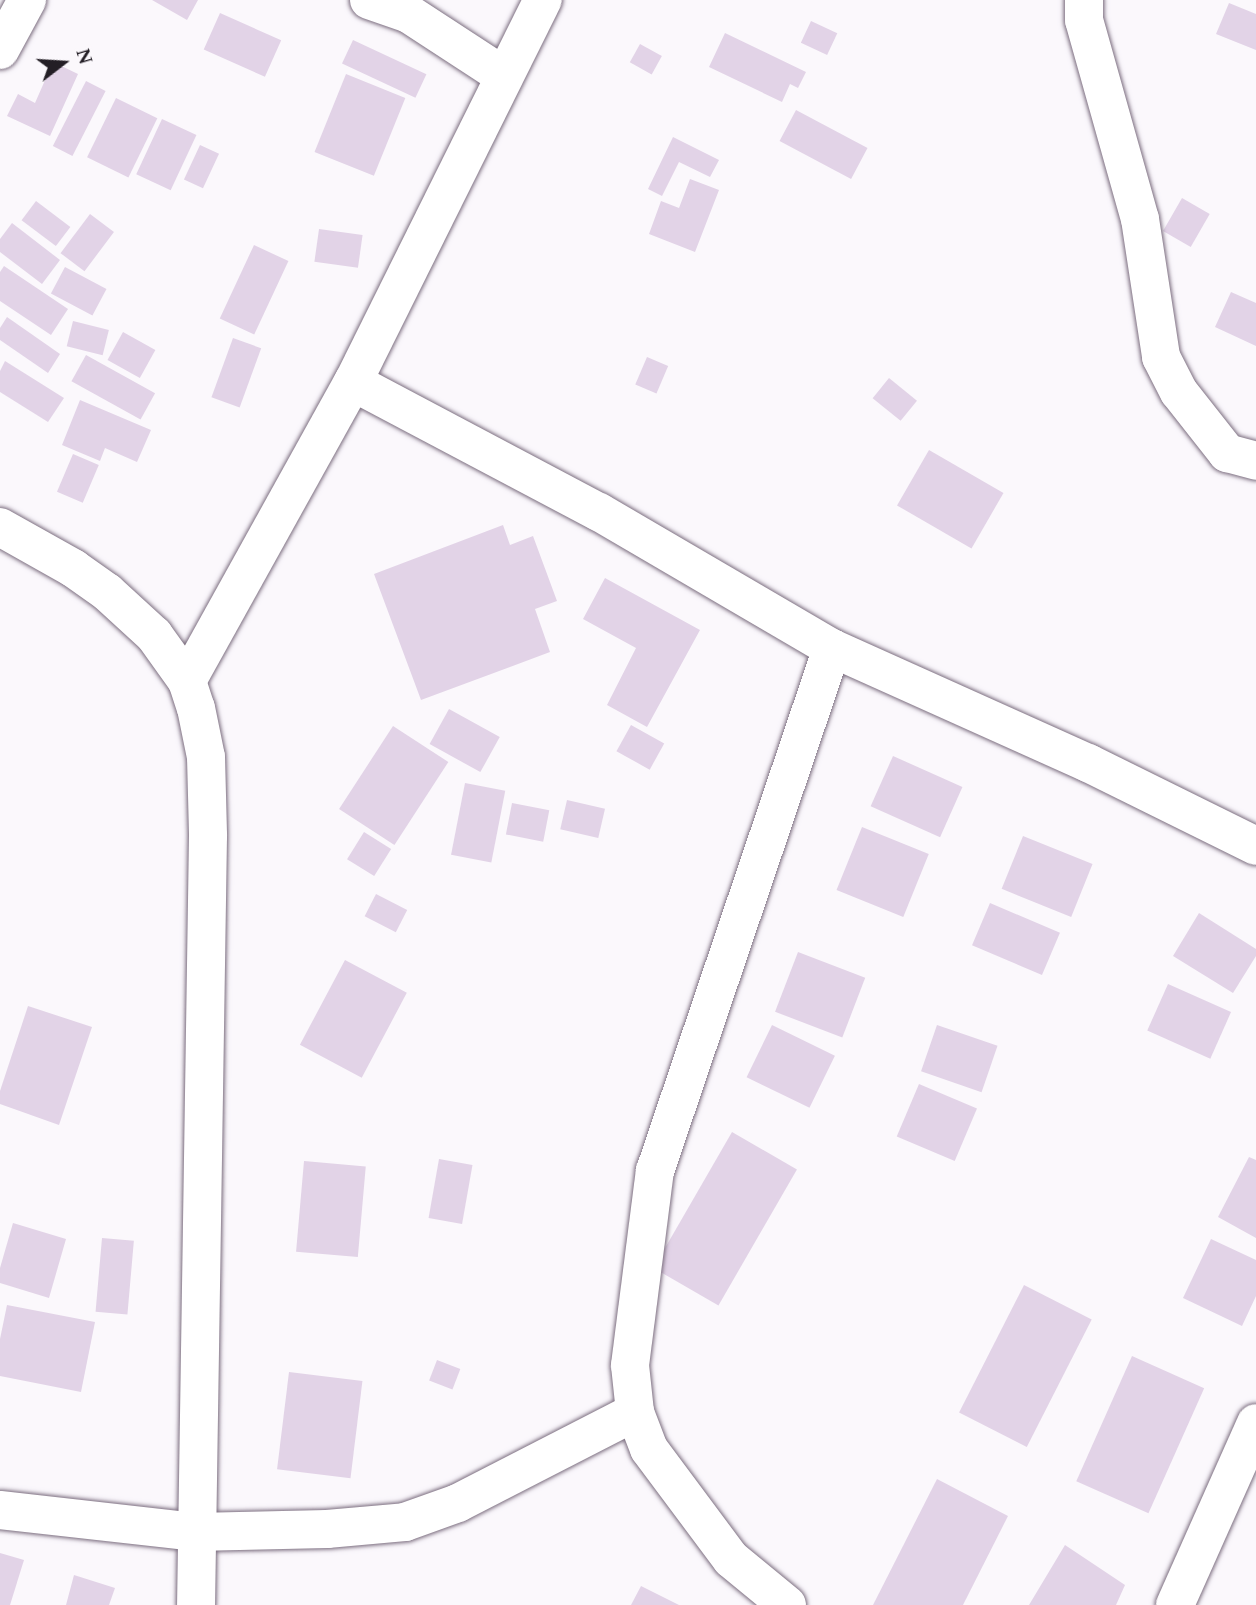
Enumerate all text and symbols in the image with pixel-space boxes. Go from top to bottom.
north arrow [28,28,98,98]
text: N [67,45,100,68]

